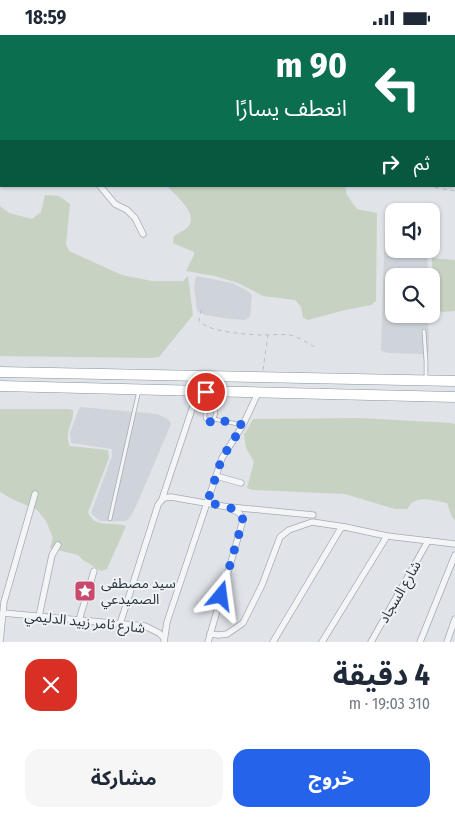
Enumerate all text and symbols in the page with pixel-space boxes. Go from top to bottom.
text: 18:59 [25,6,66,29]
text: 90 m [276,44,347,86]
icon: left [365,55,430,120]
text: انعطف يسارًا [235,95,347,122]
icon: right [376,150,404,178]
text: ثم [414,152,430,175]
map controls [385,203,440,323]
button: sound [385,203,440,258]
button: search [385,268,440,323]
pin [185,371,227,413]
icon: arrive [192,378,220,406]
street label: شارع السجاد [375,558,426,627]
position arrow [194,569,246,621]
place label: سيد مصطفى الصميدعي [101,575,176,610]
place icon: سيد مصطفى الصميدعي [73,579,97,603]
street label: شارع ثامر زبيد الدليمي [24,607,146,639]
text: 4 دقيقة [333,657,430,693]
button: close [25,659,77,711]
text: 310 m · 19:03 [349,694,430,713]
button: مشاركة [25,749,223,807]
button: خروج [233,749,430,807]

